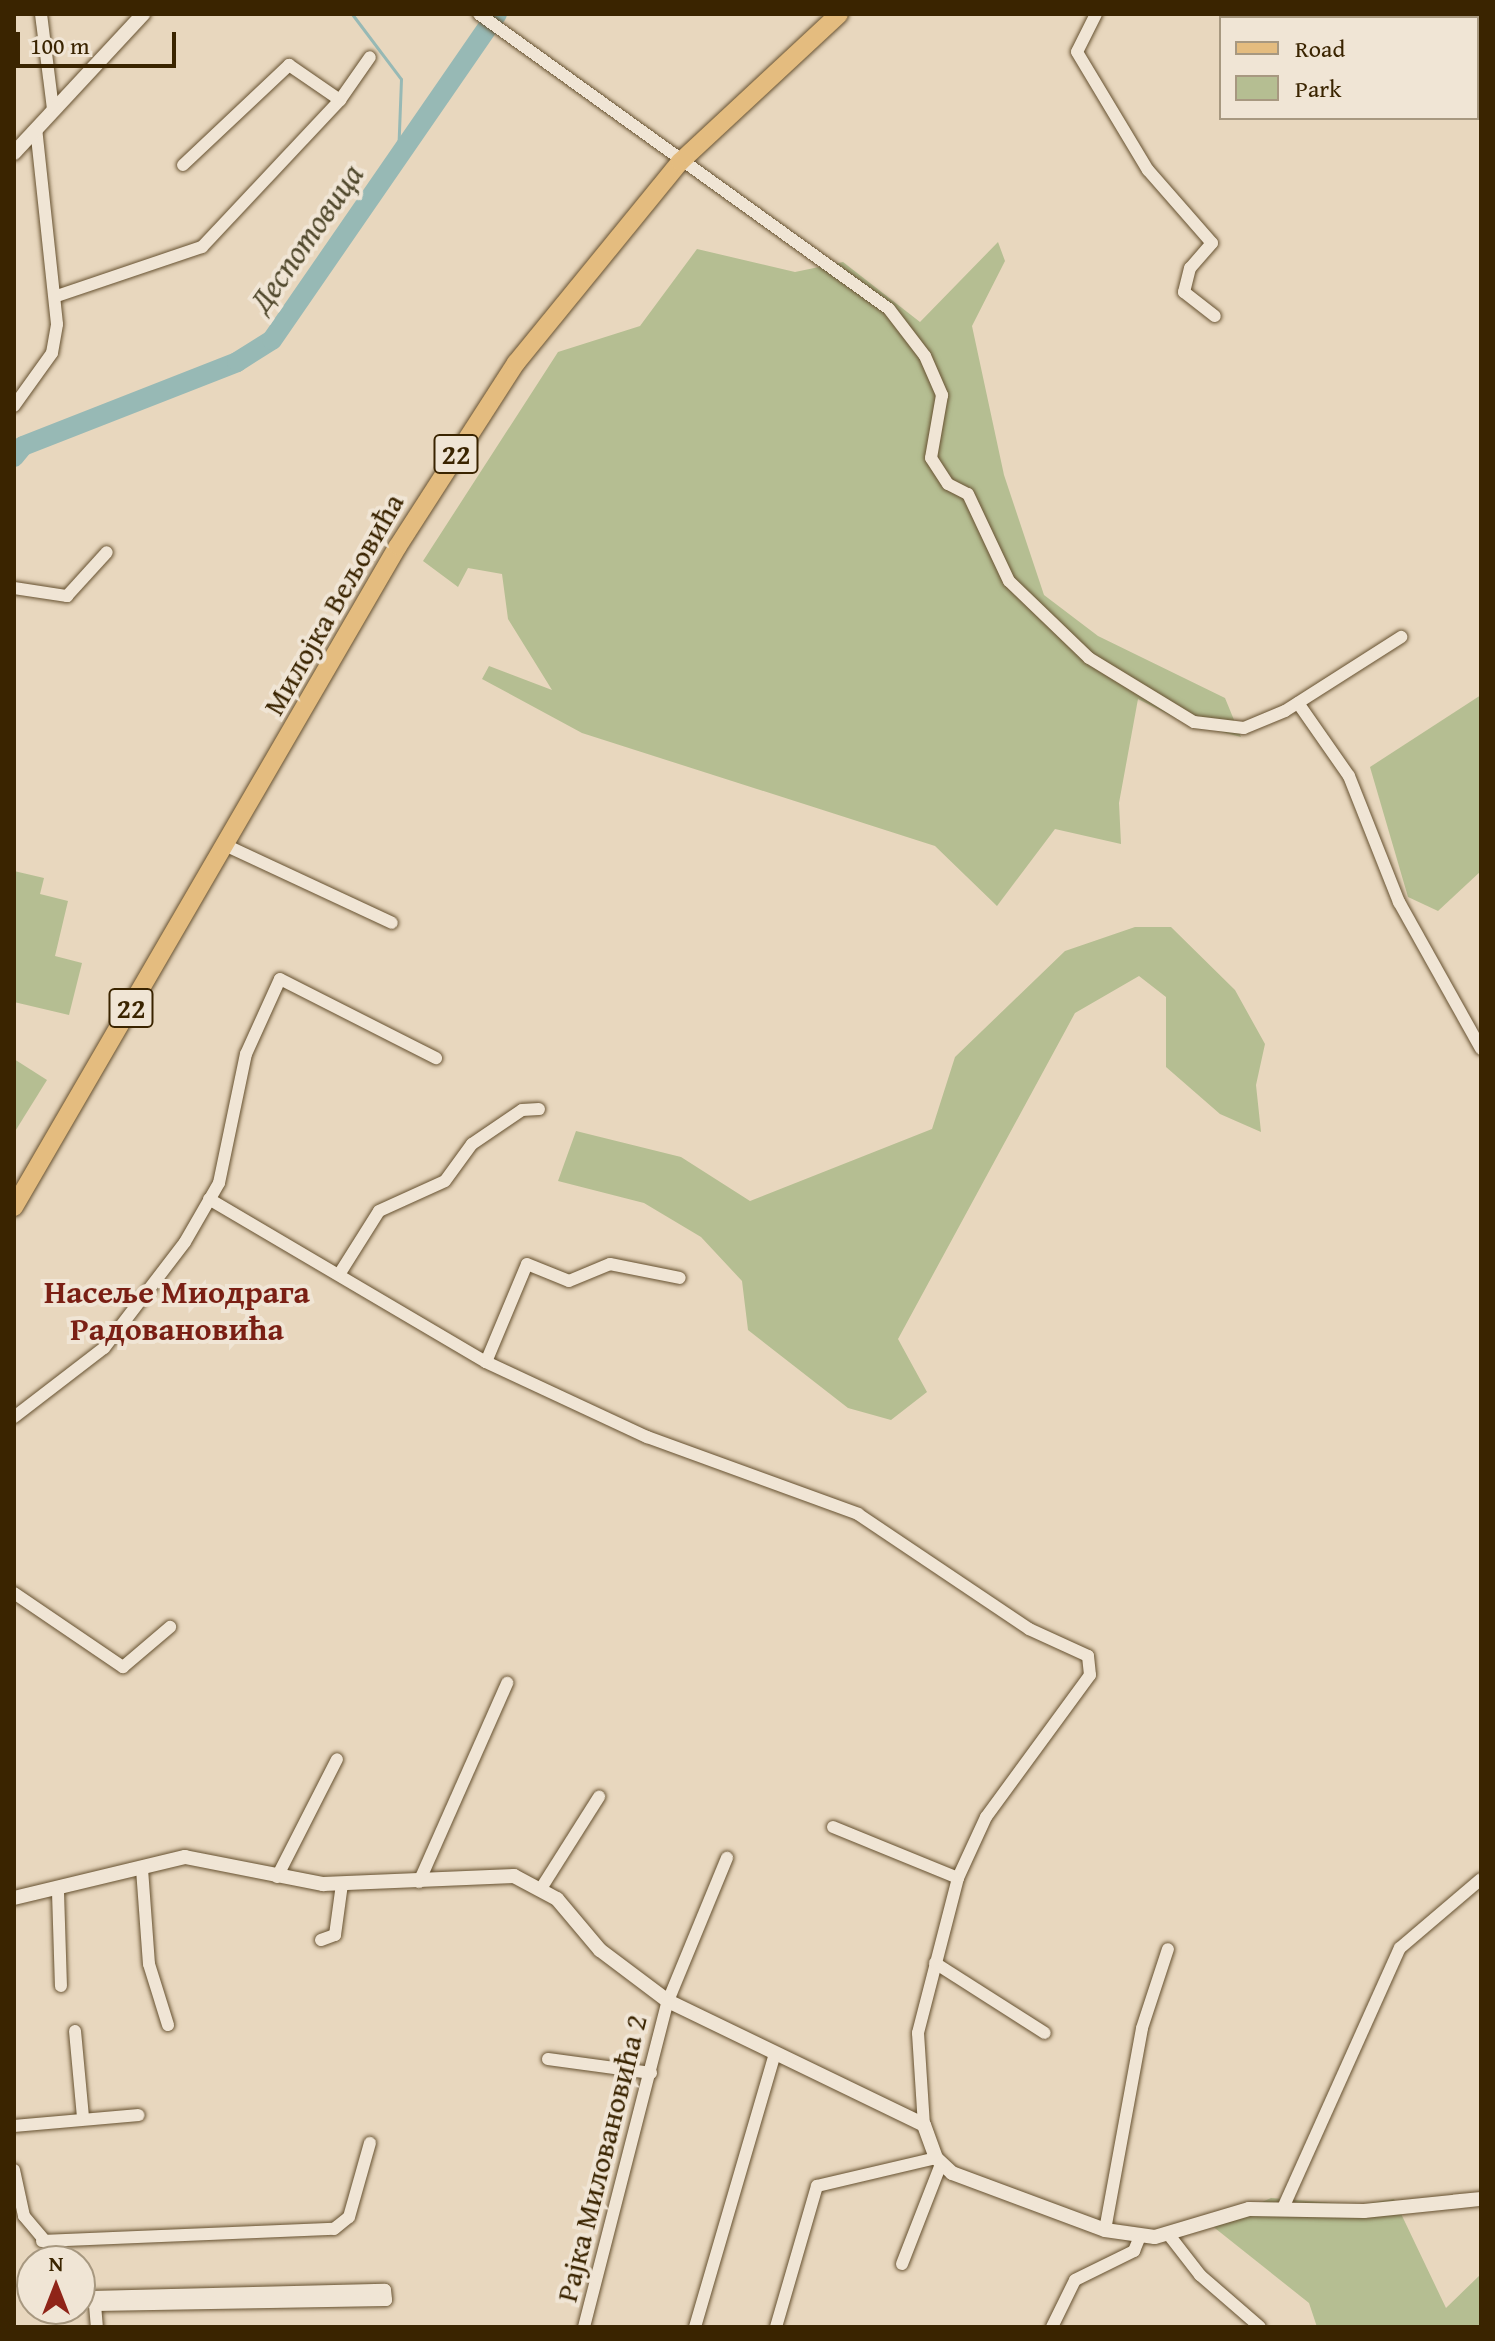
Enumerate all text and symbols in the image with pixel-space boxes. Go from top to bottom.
scale bar [20,16,180,66]
legend [1219,16,1479,120]
text: 100 m [30,28,90,63]
text: Road [1295,31,1345,66]
text: Park [1295,71,1341,106]
water label: Деспотовица [241,156,371,320]
road number: 22 [432,430,480,478]
street label: Милојка Вељовића [255,487,411,721]
road number: 22 [107,984,155,1032]
district label: Насеље Миодрага Радовановића [44,1274,310,1349]
street label: Рајка Миловановића 2 [548,2011,654,2305]
north arrow [16,2245,96,2325]
text: N [49,2247,63,2279]

